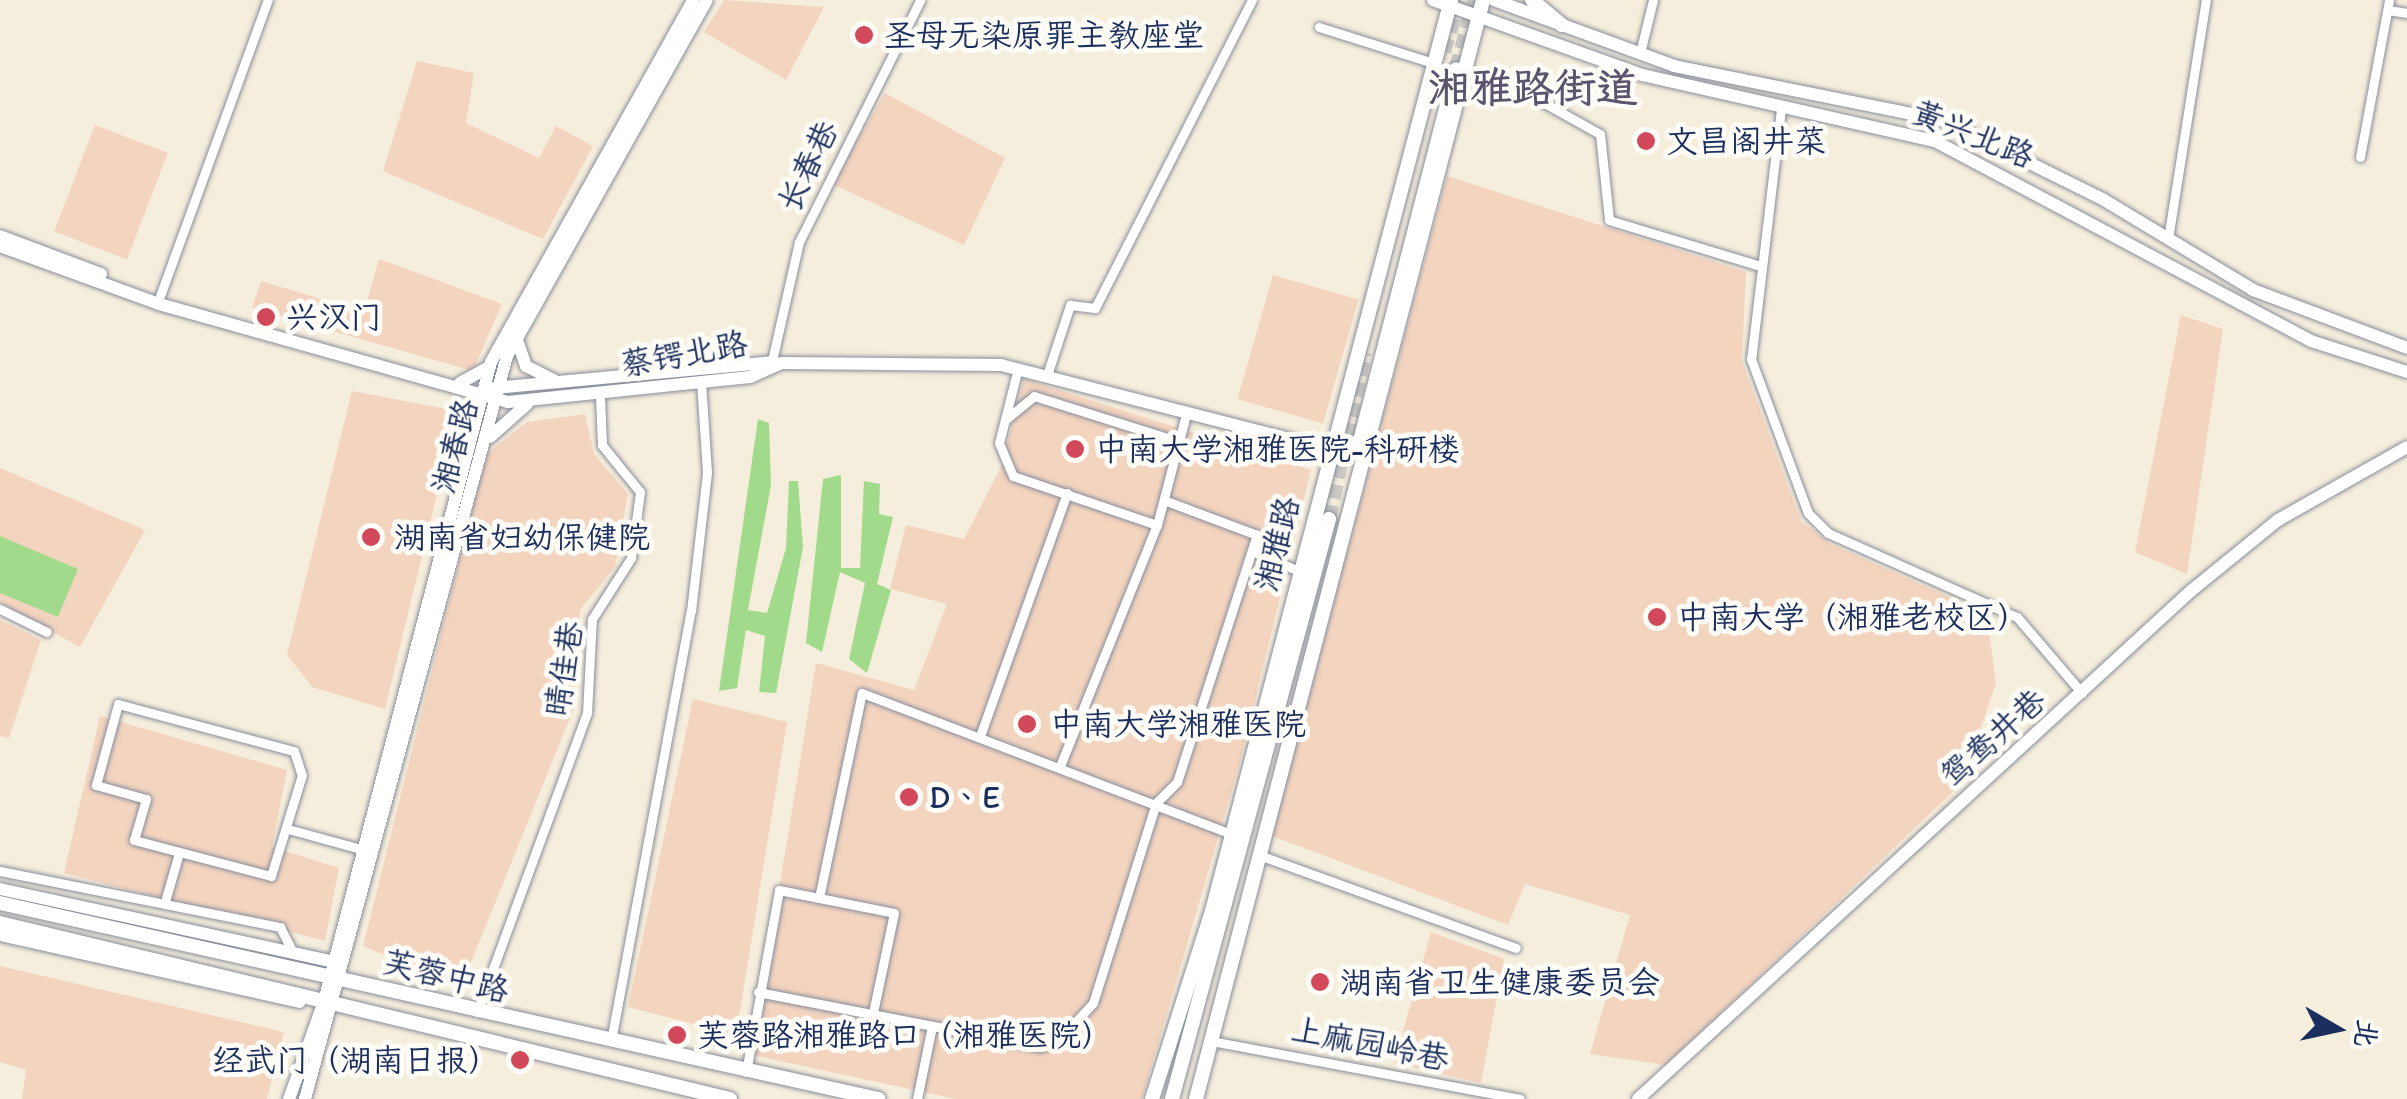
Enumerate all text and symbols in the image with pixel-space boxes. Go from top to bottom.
place label: 圣母无染原罪主教座堂 [884,16,1204,54]
marker: 圣母无染原罪主教座堂 [853,24,875,46]
district label: 湘雅路街道 [1428,63,1638,113]
street label: 黄兴北路 [1906,92,2040,176]
street label: 长春巷 [770,114,846,218]
place label: 文昌阁井菜 [1666,122,1826,160]
marker: 文昌阁井菜 [1635,130,1657,152]
place label: 兴汉门 [286,298,382,336]
marker: 兴汉门 [255,306,277,328]
street label: 蔡锷北路 [618,324,750,384]
street label: 湘春路 [424,395,486,497]
place label: 中南大学湘雅医院-科研楼 [1095,430,1460,468]
marker: 中南大学湘雅医院-科研楼 [1064,438,1086,460]
street label: 湘雅路 [1247,493,1307,595]
place label: 湖南省妇幼保健院 [394,518,650,556]
marker: 湖南省妇幼保健院 [358,524,384,550]
place label: 中南大学（湘雅老校区） [1677,598,2029,636]
marker: 中南大学（湘雅老校区） [1646,606,1668,628]
street label: 晴佳巷 [538,619,590,719]
street label: 鸳鸯井巷 [1933,681,2053,795]
place label: 中南大学湘雅医院 [1050,705,1306,743]
marker: 中南大学湘雅医院 [1014,711,1040,737]
place label: D、E [929,778,1000,816]
marker: D、E [898,786,920,808]
street label: 芙蓉中路 [379,942,513,1010]
place label: 湖南省卫生健康委员会 [1340,963,1660,1001]
marker: 湖南省卫生健康委员会 [1309,971,1331,993]
north arrow [2287,979,2387,1079]
street label: 上麻园岭巷 [1288,1010,1452,1078]
place label: 芙蓉路湘雅路口（湘雅医院） [697,1016,1113,1054]
text: 北 [2348,1017,2386,1050]
marker: 芙蓉路湘雅路口（湘雅医院） [666,1024,688,1046]
place label: 经武门（湖南日报） [212,1041,500,1079]
marker: 经武门（湖南日报） [509,1049,531,1071]

